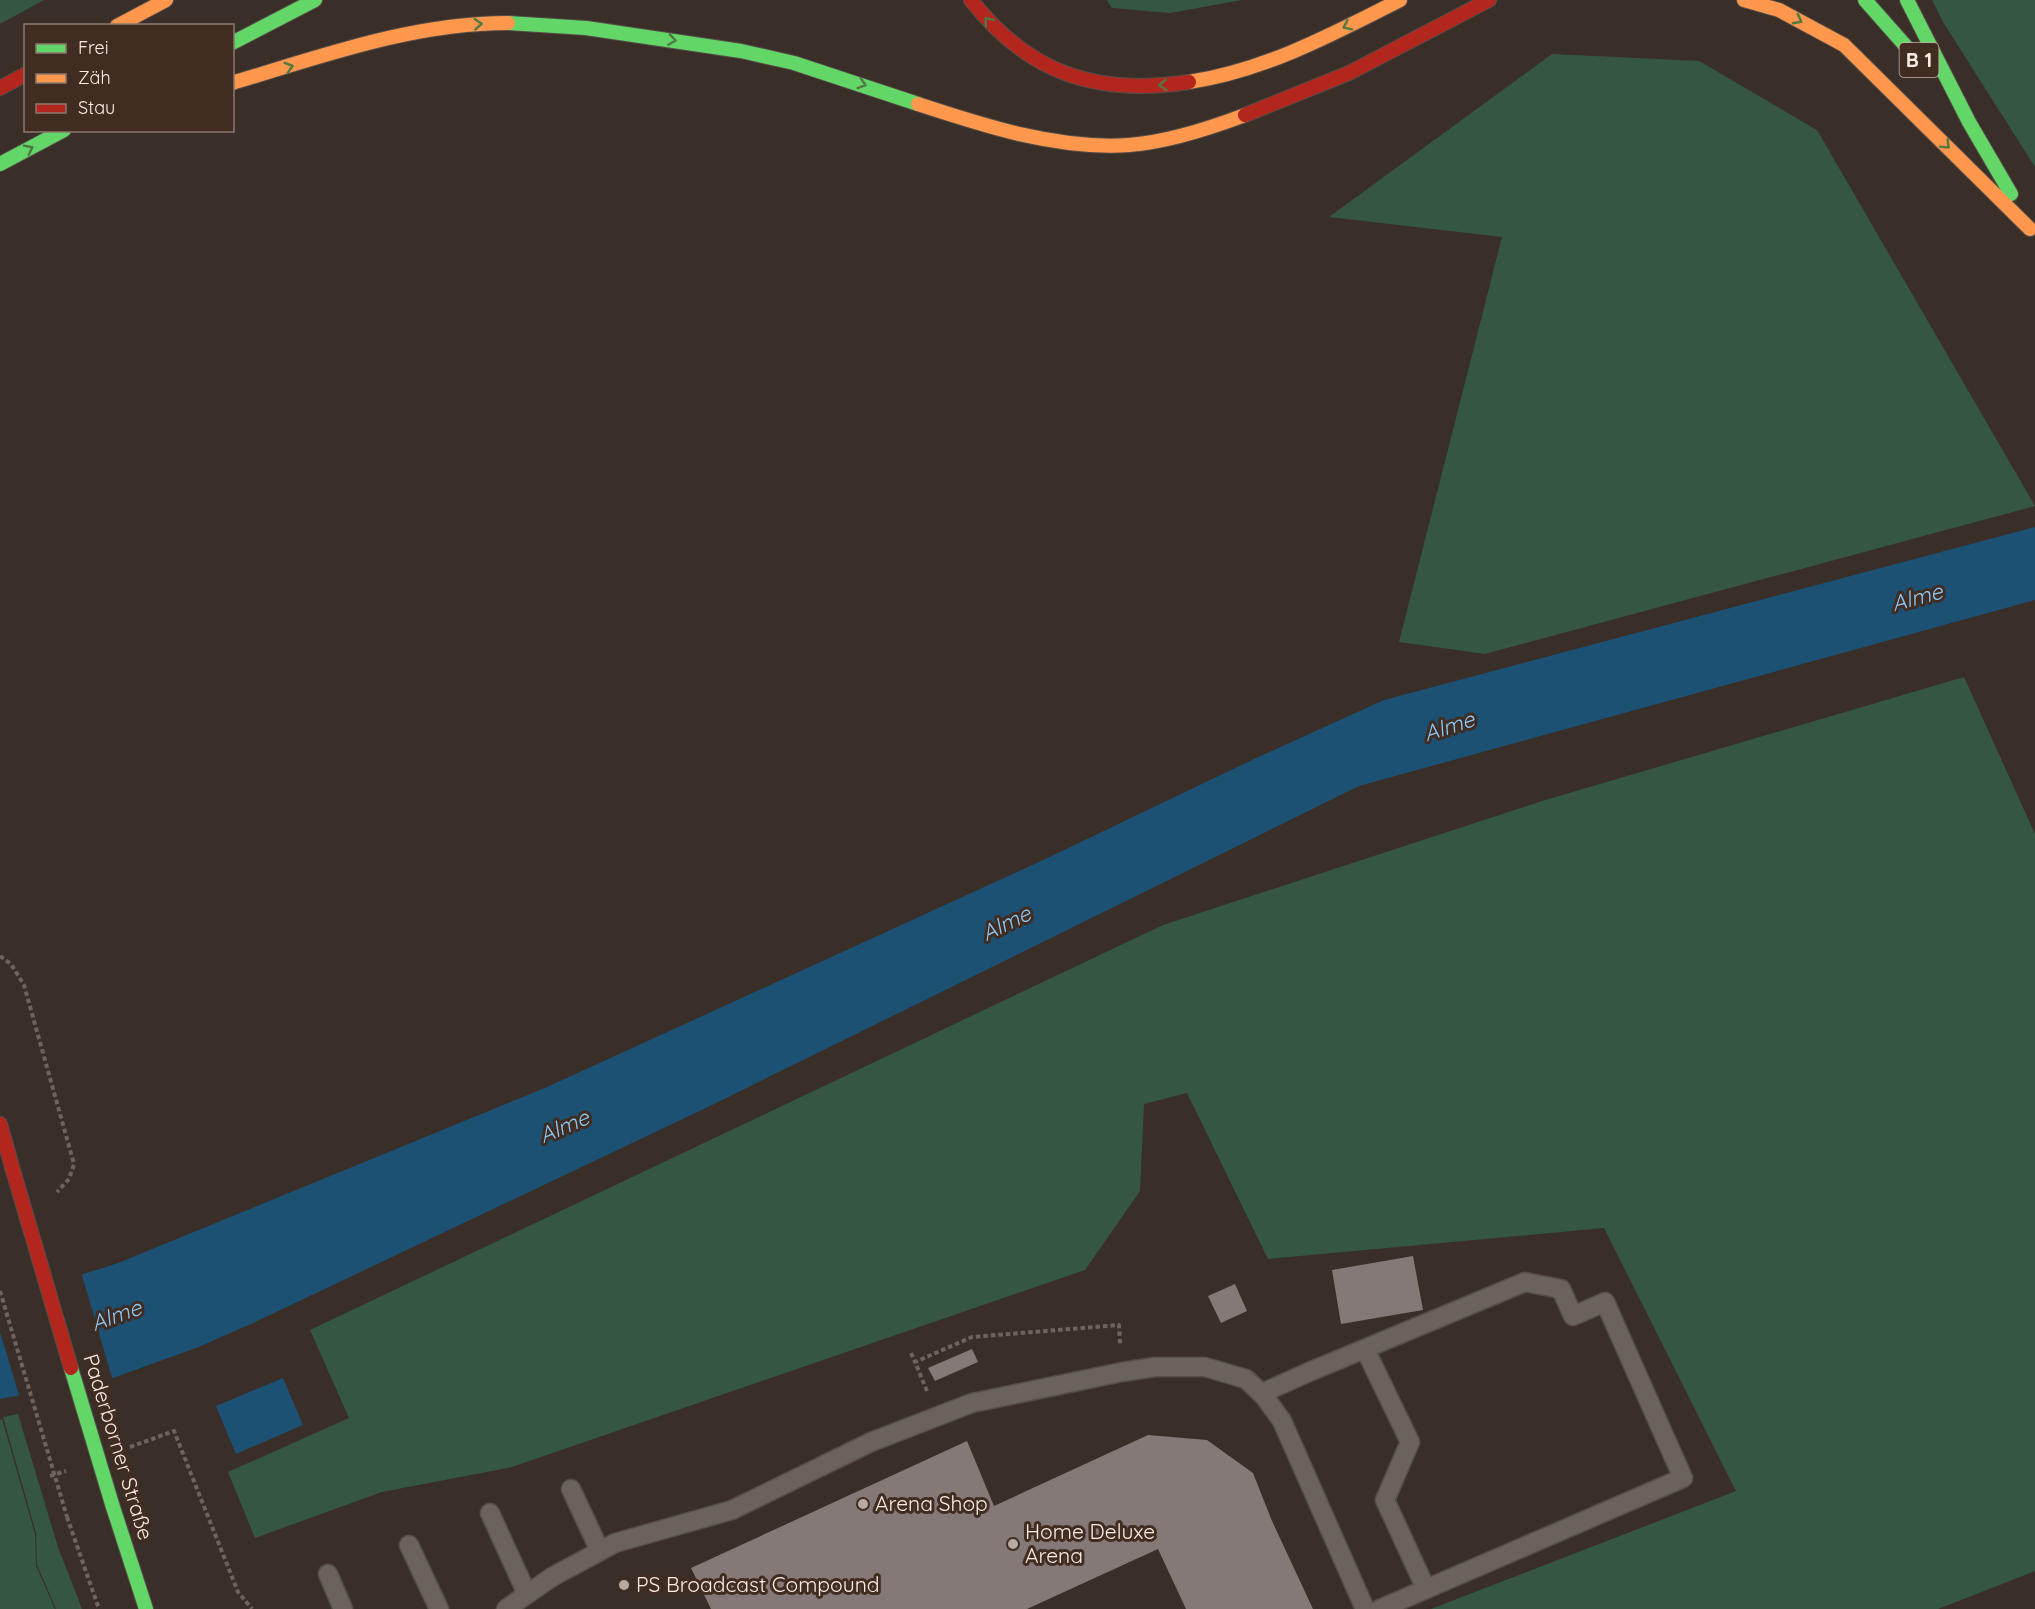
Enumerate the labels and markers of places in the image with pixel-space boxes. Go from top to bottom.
place label: Arena Shop [875,1490,988,1516]
marker: Arena Shop [856,1497,870,1511]
place label: Home Deluxe Arena [1025,1518,1155,1568]
marker: Home Deluxe Arena [1006,1537,1020,1551]
place label: PS Broadcast Compound [636,1571,880,1597]
marker: PS Broadcast Compound [617,1578,631,1592]

